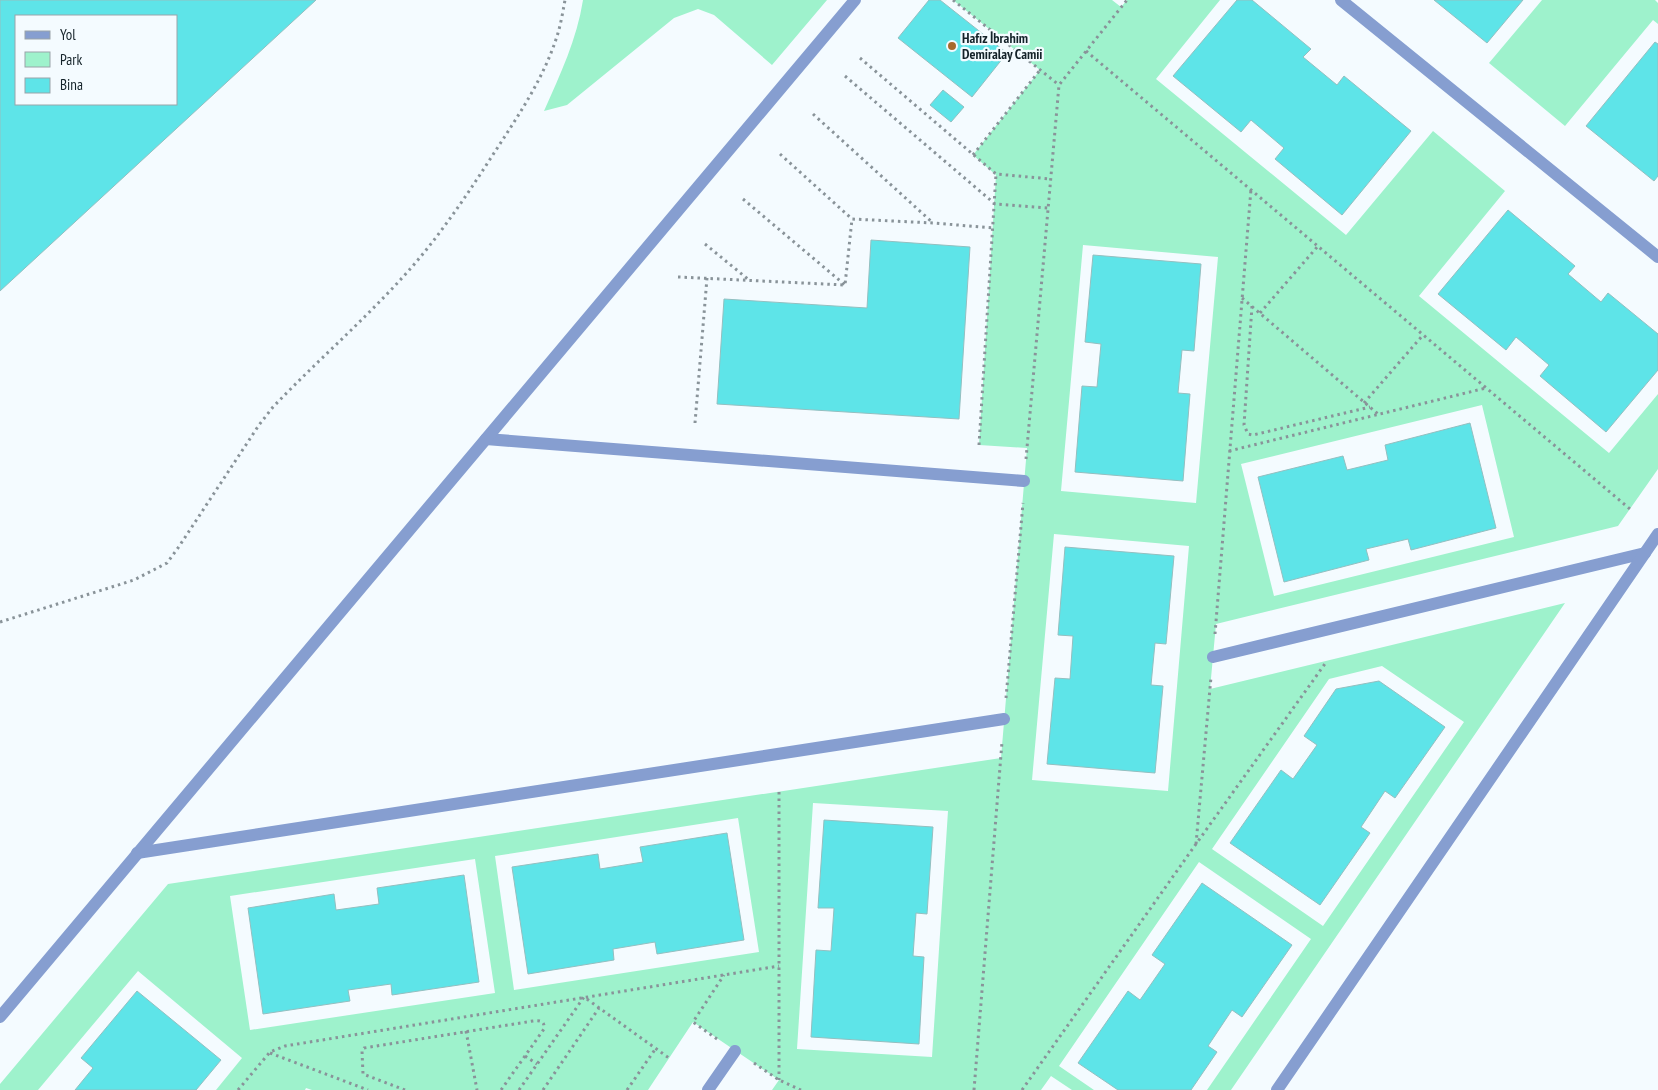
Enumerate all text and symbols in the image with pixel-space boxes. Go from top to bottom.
legend [15,15,178,105]
text: Yol [60,25,76,44]
place label: Hafız İbrahim Demiralay Camii [962,29,1043,63]
marker: Hafız İbrahim Demiralay Camii [946,40,958,52]
text: Park [60,50,82,69]
text: Bina [60,75,83,94]

